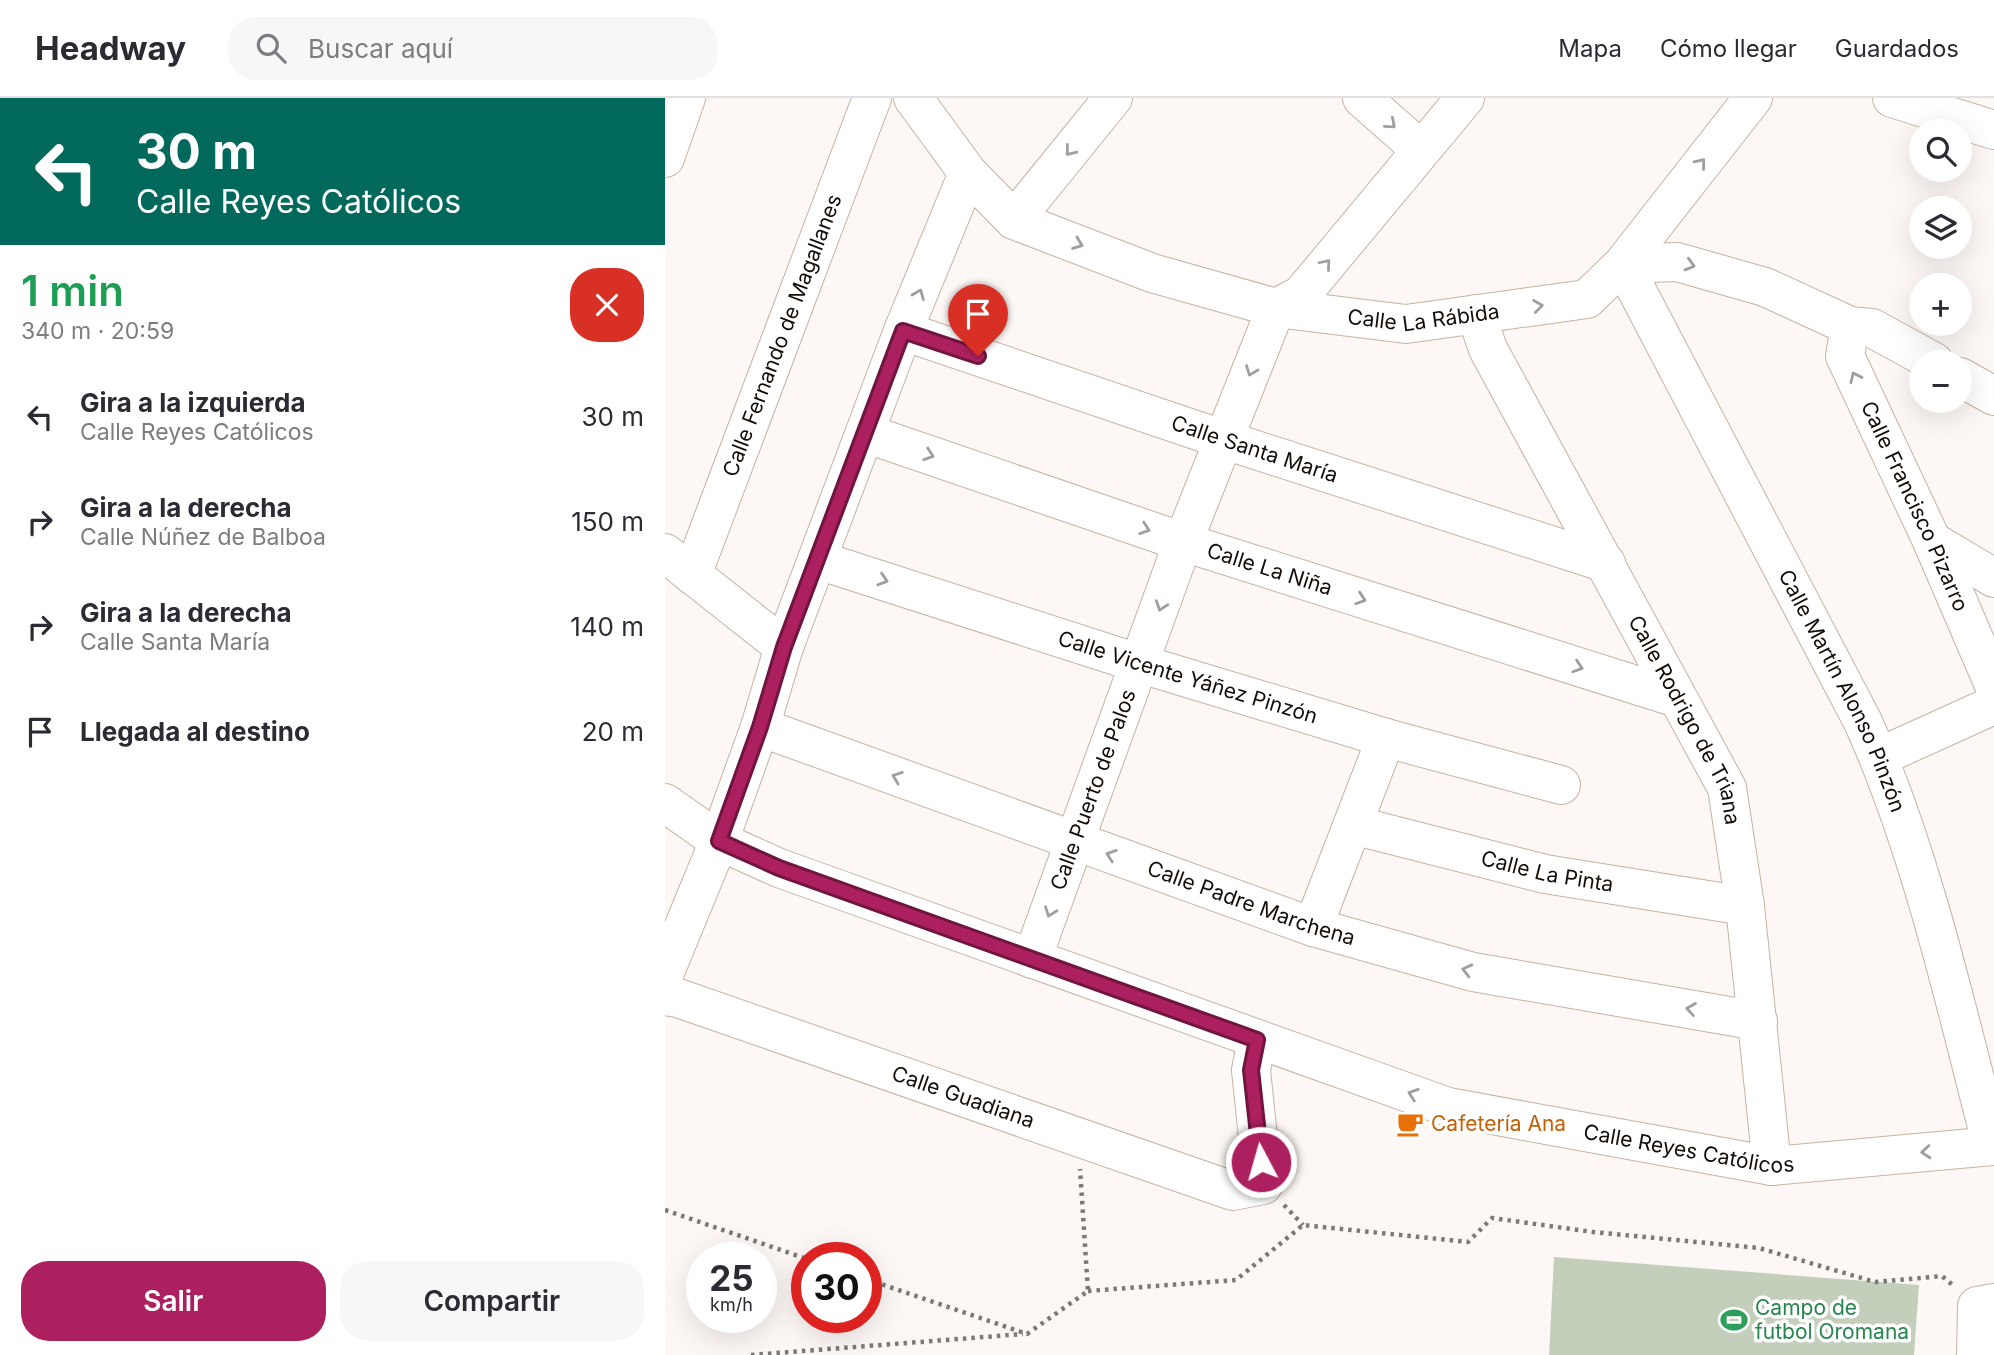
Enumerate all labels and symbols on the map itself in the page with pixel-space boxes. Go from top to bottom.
one-way arrow [1383,116,1396,128]
one-way arrow [1066,142,1078,155]
one-way arrow [1692,158,1705,170]
street label: Calle Fernando de Magallanes [717,191,847,480]
one-way arrow [1071,236,1083,250]
one-way arrow [1684,257,1696,272]
one-way arrow [1318,259,1331,272]
pin [948,284,1008,356]
one-way arrow [910,289,924,301]
street label: Calle La Rábida [1346,298,1501,336]
one-way arrow [1532,299,1544,314]
one-way arrow [1246,365,1260,377]
one-way arrow [1849,372,1863,385]
street label: Calle Francisco Pizarro [1856,397,1974,615]
street label: Calle Santa María [1168,410,1341,488]
one-way arrow [923,447,935,462]
one-way arrow [1138,521,1150,535]
street label: Calle La Niña [1204,537,1336,600]
street label: Calle Martín Alonso Pinzón [1773,565,1911,815]
one-way arrow [877,572,889,587]
one-way arrow [1355,590,1367,605]
one-way arrow [1155,600,1169,612]
street label: Calle Rodrigo de Triana [1623,611,1745,826]
street label: Calle Vicente Yáñez Pinzón [1055,625,1321,729]
one-way arrow [1572,659,1584,673]
street label: Calle Puerto de Palos [1045,686,1141,894]
one-way arrow [892,772,904,786]
street label: Calle La Pinta [1479,845,1615,897]
one-way arrow [1105,849,1117,863]
street label: Calle Padre Marchena [1144,855,1358,950]
one-way arrow [1044,906,1058,918]
one-way arrow [1461,964,1473,978]
one-way arrow [1685,1002,1697,1017]
street label: Calle Guadiana [889,1060,1038,1133]
one-way arrow [1407,1088,1419,1102]
cafe icon: Cafetería Ana [1395,1109,1425,1139]
place label: Cafetería Ana [1431,1111,1566,1136]
street label: Calle Reyes Católicos [1582,1119,1795,1178]
position arrow [1224,1125,1298,1199]
one-way arrow [1920,1144,1931,1159]
speed limit sign: 30 [791,1242,882,1333]
place label: Campo de futbol Oromana [1755,1295,1909,1344]
sports icon: Campo de futbol Oromana [1719,1305,1749,1335]

